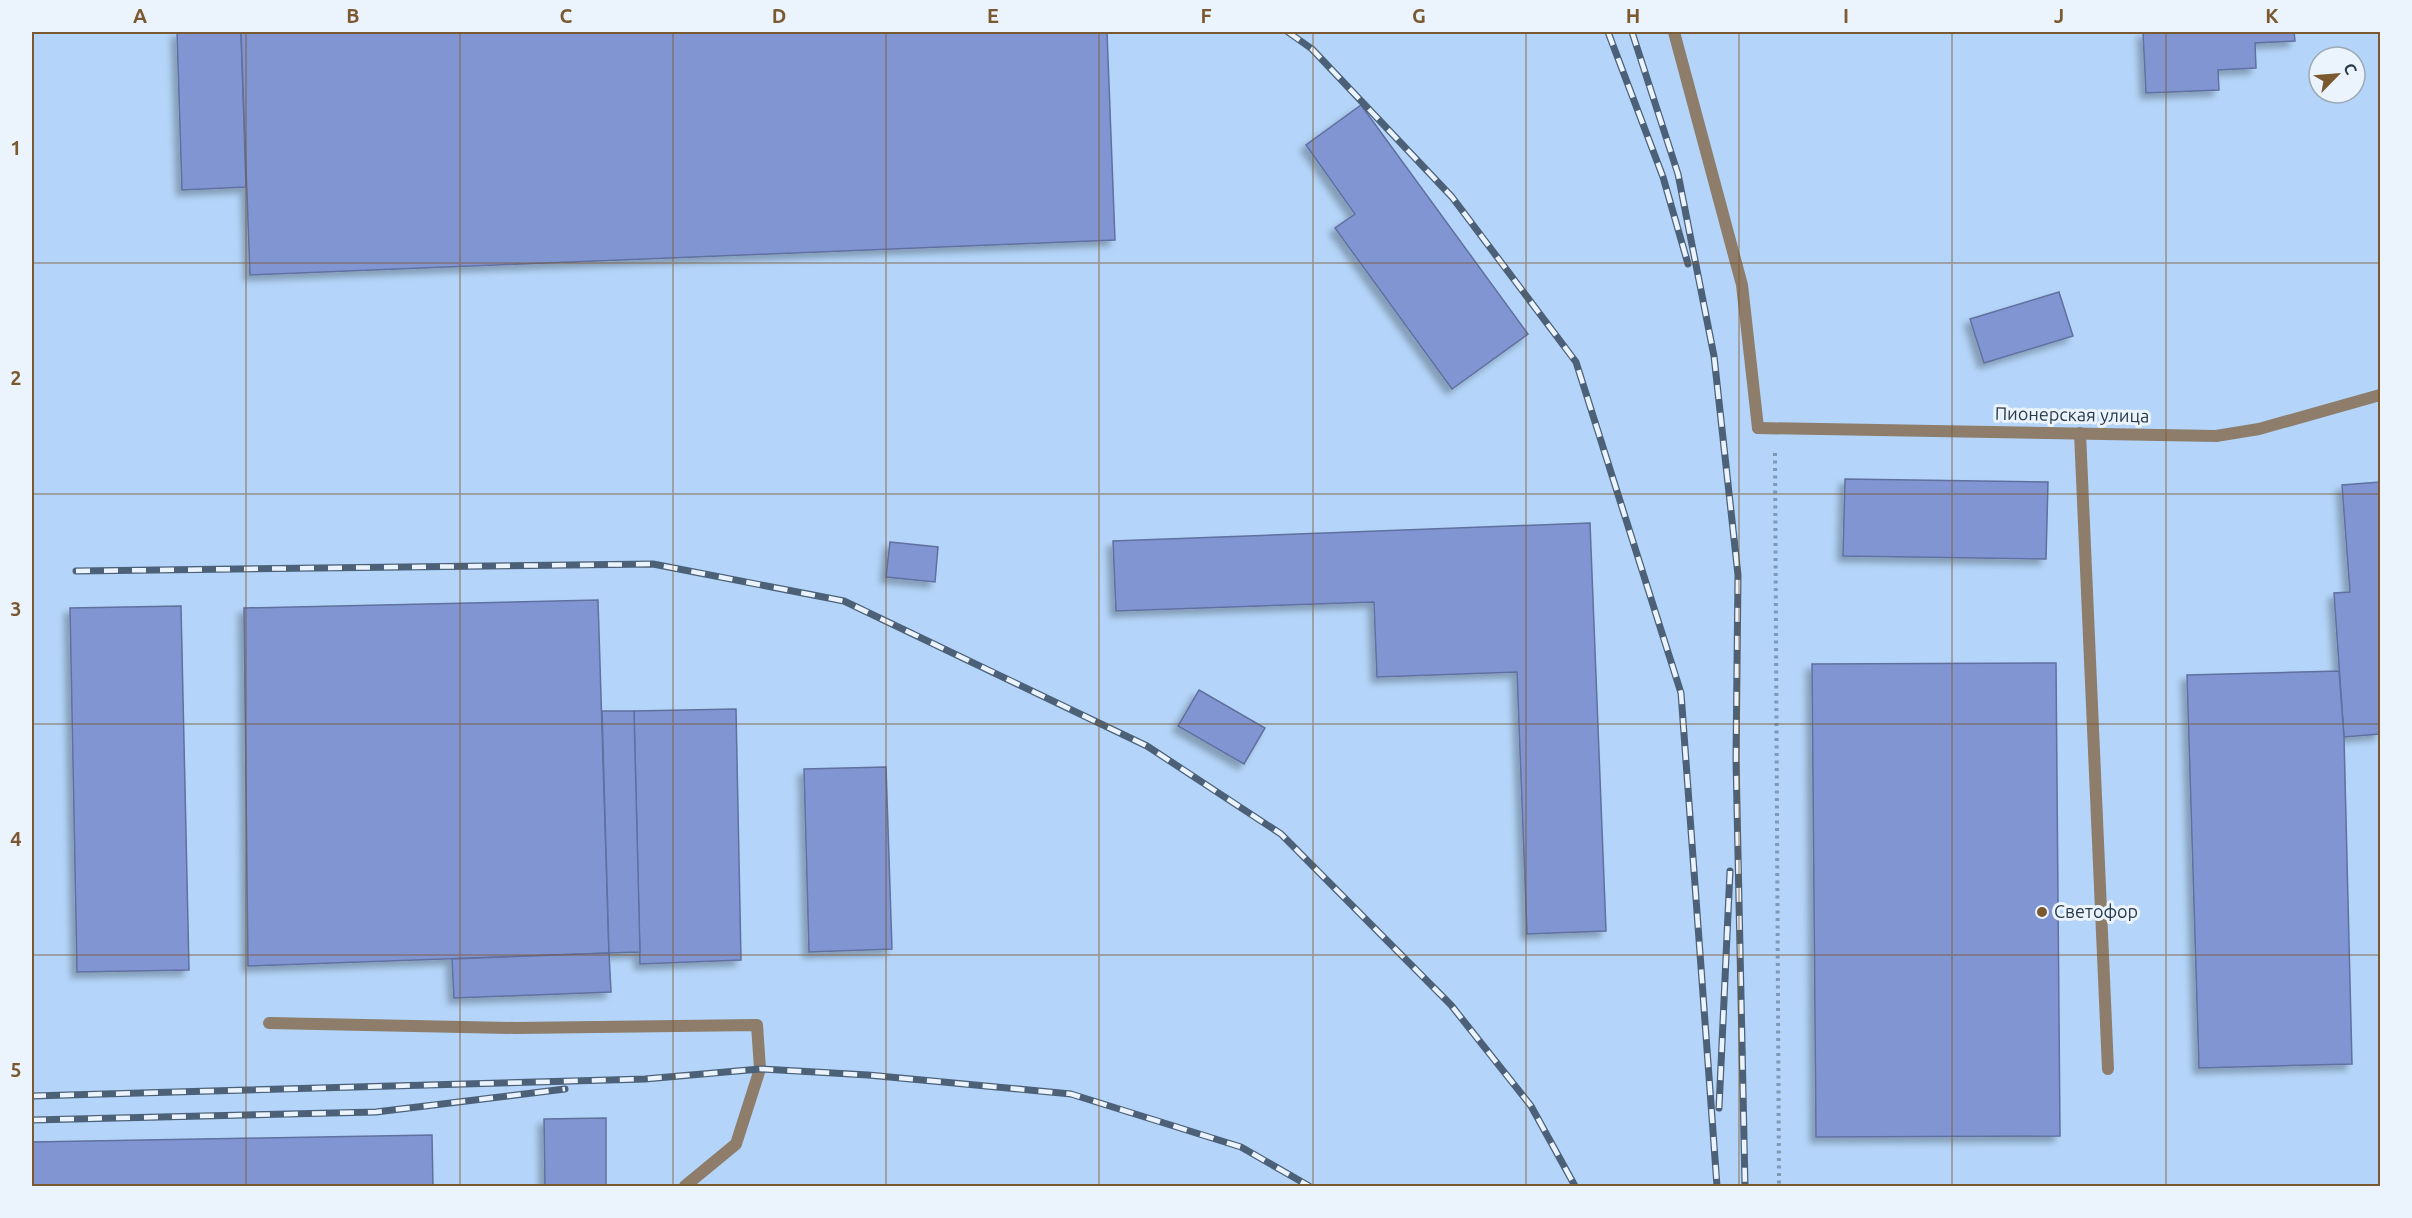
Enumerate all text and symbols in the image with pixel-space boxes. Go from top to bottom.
text: A [133,4,147,27]
text: B [346,4,360,27]
text: C [560,4,573,27]
text: D [772,4,786,27]
text: E [987,4,999,27]
text: F [1200,4,1212,27]
text: G [1412,4,1426,27]
text: H [1626,4,1640,27]
text: I [1843,4,1849,27]
text: J [2054,4,2064,27]
text: K [2265,4,2279,27]
north arrow [2307,45,2367,105]
text: С [2340,60,2361,77]
text: 1 [10,136,22,159]
text: 2 [10,366,22,389]
street label: Пионерская улица [1995,403,2149,425]
text: 3 [10,597,22,620]
text: 4 [10,827,22,850]
place label: Светофор [2054,901,2138,921]
marker: Светофор [2035,905,2049,919]
text: 5 [10,1058,22,1081]

